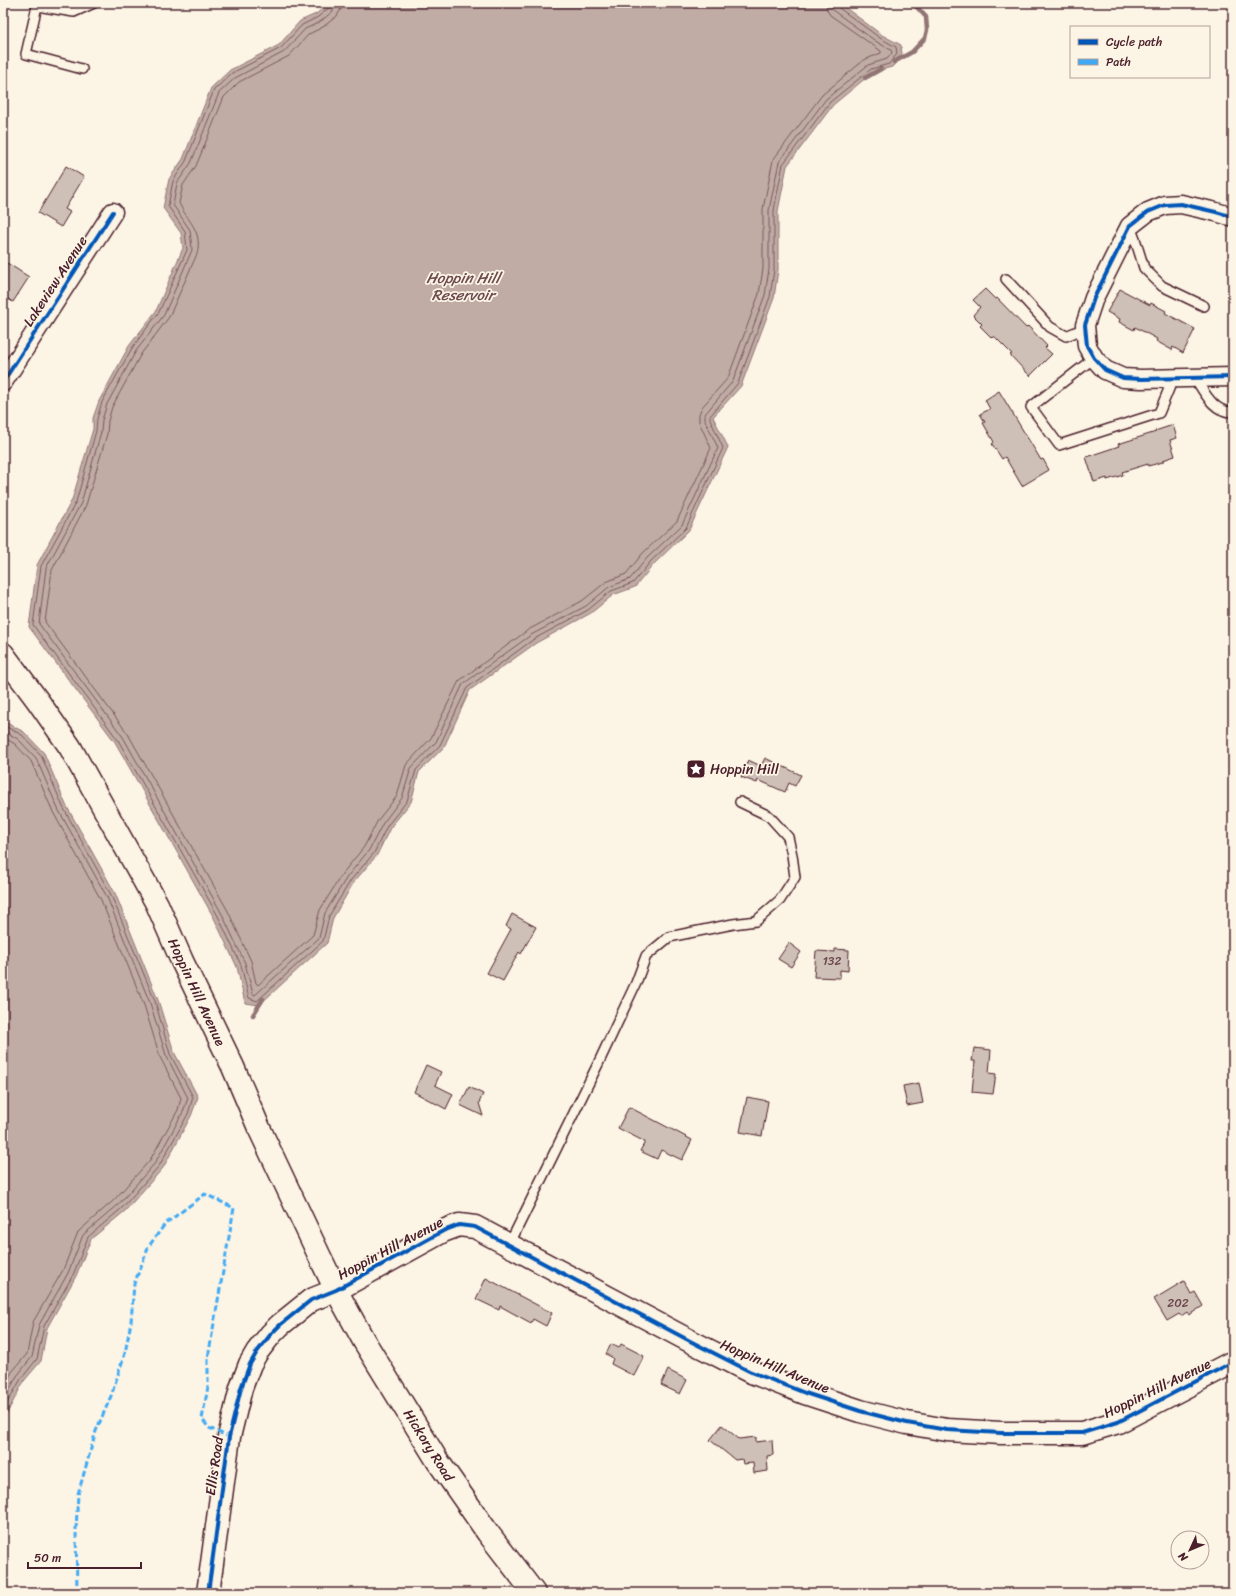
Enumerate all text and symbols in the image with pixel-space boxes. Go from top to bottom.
legend [1070,26,1210,78]
text: Cycle path [1106,31,1162,53]
text: Path [1106,51,1131,73]
street label: Lakeview Avenue [17,231,94,332]
water label: Hoppin Hill Reservoir [426,265,504,308]
place label: Hoppin Hill [710,757,780,782]
place icon: Hoppin Hill [685,758,707,780]
street label: Hoppin Hill Avenue [160,934,233,1051]
house number: 132 [823,950,841,972]
street label: Hoppin Hill Avenue [333,1210,448,1287]
house number: 202 [1167,1292,1189,1314]
street label: Hoppin Hill Avenue [716,1332,834,1401]
street label: Hoppin Hill Avenue [1099,1351,1216,1425]
street label: Hickory Road [396,1404,462,1488]
street label: Ellis Road [198,1434,231,1497]
north arrow [1170,1530,1210,1570]
scale bar [28,1544,141,1570]
text: 50 m [34,1547,61,1569]
text: N [1173,1547,1193,1567]

